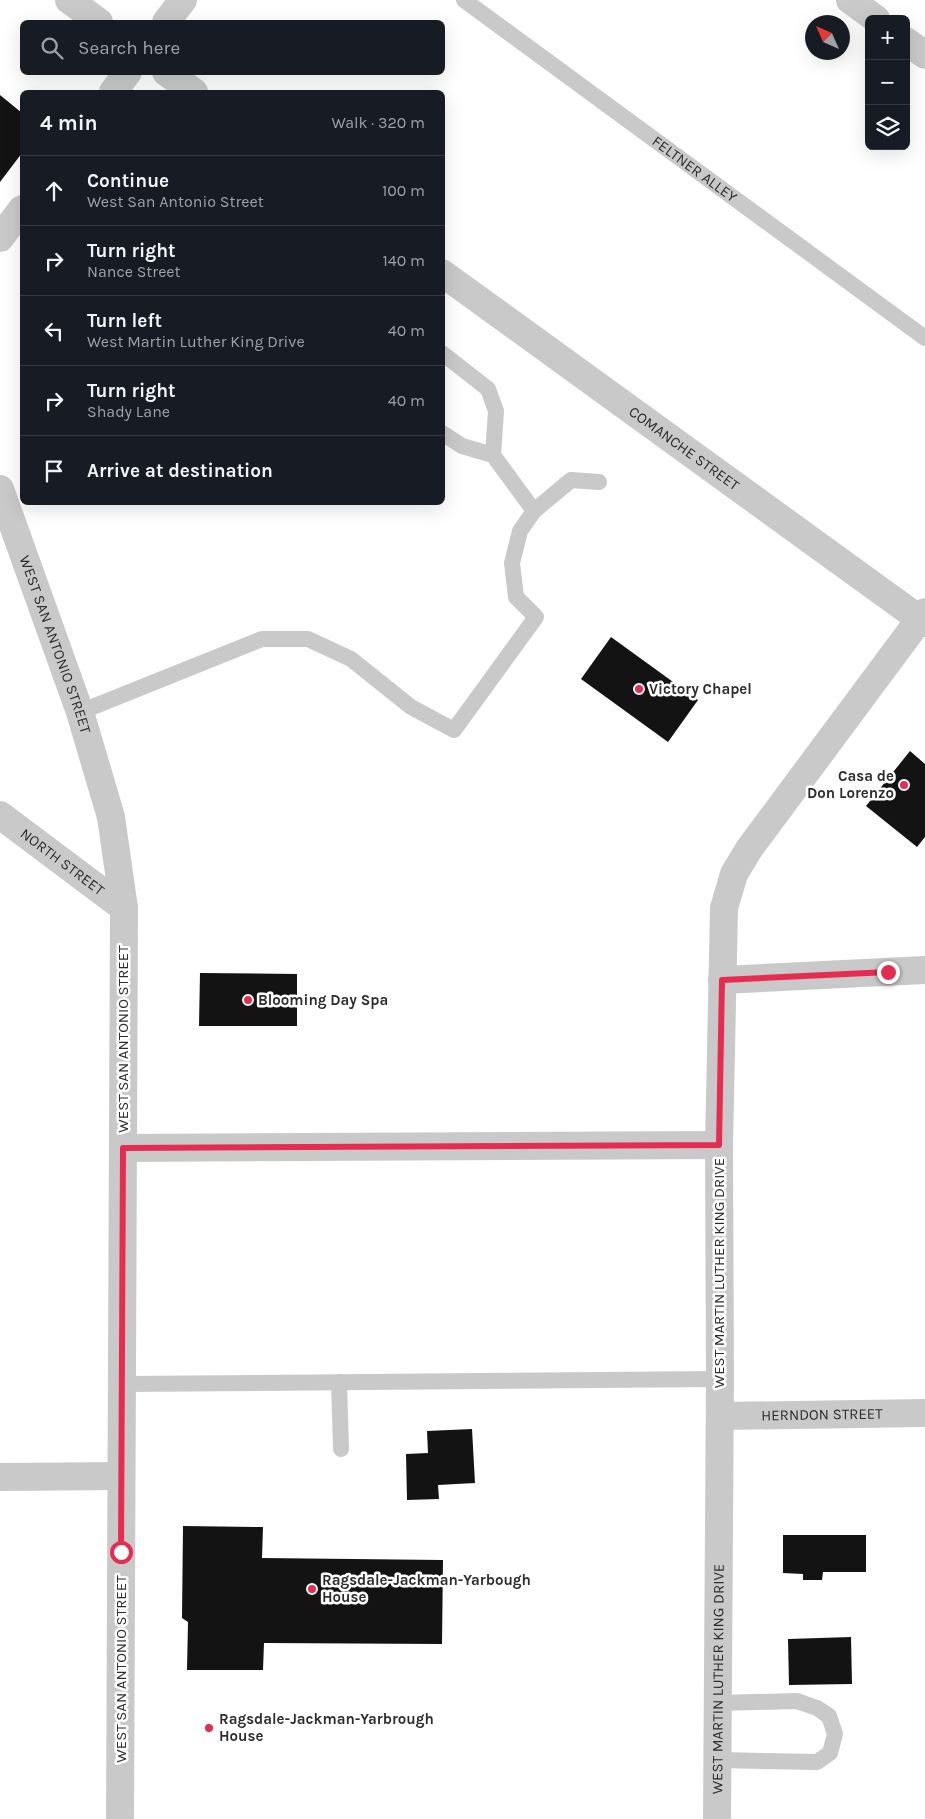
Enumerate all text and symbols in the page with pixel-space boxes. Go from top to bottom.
north arrow [805,15,850,60]
map controls [865,15,910,150]
button: + [865,15,910,60]
search box [20,20,445,75]
icon: search [38,34,66,62]
text: Search here [78,37,180,59]
button: − [865,60,910,105]
button: layers [865,105,910,150]
text: 4 min [40,111,98,135]
text: Walk · 320 m [331,113,425,132]
street label: FELTNER ALLEY [649,132,741,207]
text: Continue [87,170,169,192]
icon: ahead [40,177,68,205]
text: 100 m [382,181,425,200]
text: West San Antonio Street [87,192,264,211]
text: Turn right [87,240,176,262]
icon: right [40,247,68,275]
text: 140 m [383,251,425,270]
text: Nance Street [87,262,181,281]
text: Turn left [87,310,162,332]
icon: left [40,317,68,345]
text: 40 m [388,321,425,340]
text: West Martin Luther King Drive [87,332,305,351]
text: Turn right [87,380,176,402]
icon: right [40,387,68,415]
text: 40 m [388,391,425,410]
text: Shady Lane [87,402,170,421]
street label: COMANCHE STREET [625,402,743,495]
icon: arrive [40,457,68,485]
text: Arrive at destination [87,460,273,482]
street label: WEST SAN ANTONIO STREET [16,553,95,736]
place label: Victory Chapel [649,680,752,698]
marker: Victory Chapel [633,683,645,695]
place label: Casa de Don Lorenzo [807,767,894,802]
marker: Casa de Don Lorenzo [898,779,910,791]
street label: NORTH STREET [17,824,108,899]
street label: WEST SAN ANTONIO STREET [114,945,132,1133]
route end [877,961,900,984]
place label: Blooming Day Spa [258,991,388,1009]
marker: Blooming Day Spa [242,994,254,1006]
street label: WEST MARTIN LUTHER KING DRIVE [710,1158,728,1388]
street label: HERNDON STREET [761,1405,883,1424]
route start [110,1541,133,1564]
street label: WEST MARTIN LUTHER KING DRIVE [708,1564,728,1794]
place label: Ragsdale-Jackman-Yarbough House [322,1571,531,1606]
street label: WEST SAN ANTONIO STREET [112,1575,130,1763]
marker: Ragsdale-Jackman-Yarbough House [306,1583,318,1595]
place label: Ragsdale-Jackman-Yarbrough House [219,1710,434,1745]
marker: Ragsdale-Jackman-Yarbrough House [203,1722,215,1734]

